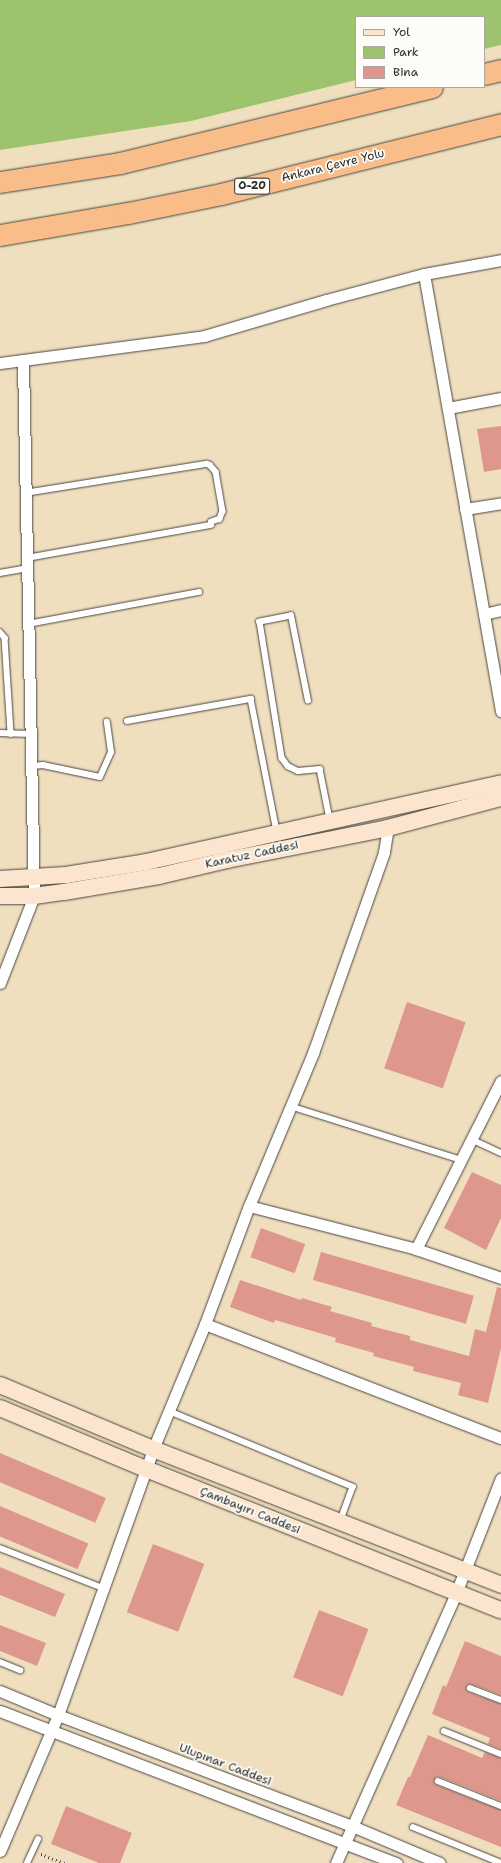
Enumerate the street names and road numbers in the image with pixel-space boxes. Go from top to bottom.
street label: Ankara Çevre Yolu [280,146,386,186]
road number: O-20 [234,177,270,195]
street label: Karatuz Caddesi [204,838,300,872]
street label: Çambayırı Caddesi [198,1484,302,1538]
street label: Ulupınar Caddesi [177,1741,273,1789]

